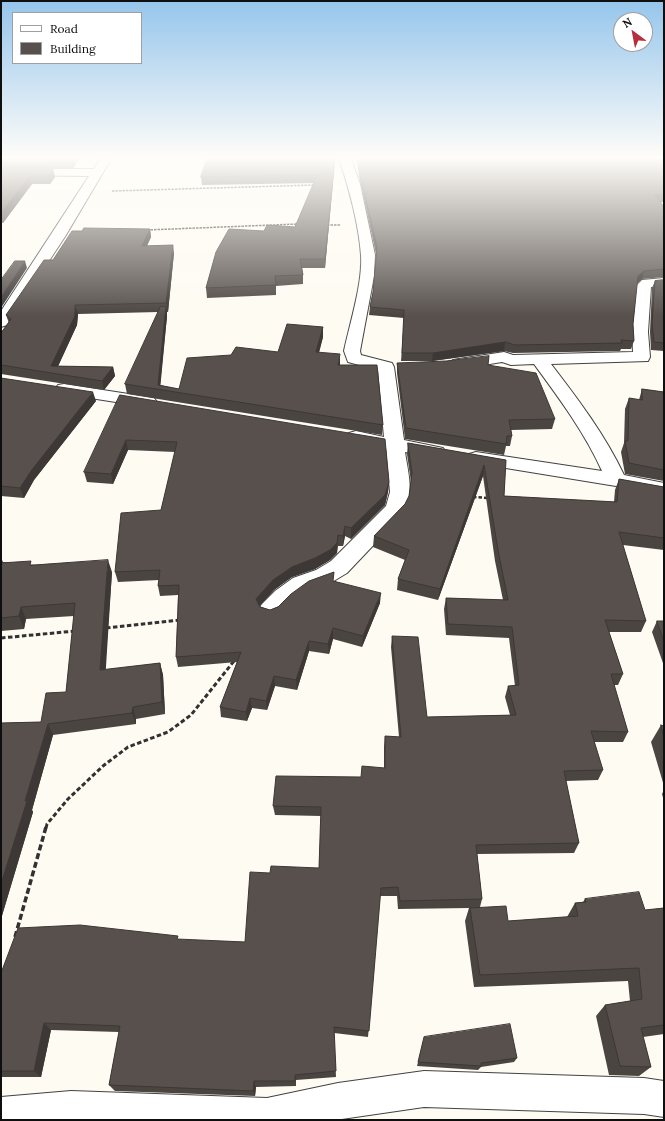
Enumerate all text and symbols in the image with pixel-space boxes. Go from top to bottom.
legend [12,12,142,64]
north arrow [613,12,653,52]
text: N [620,14,634,31]
text: Road [50,21,78,36]
text: Building [50,41,96,56]

